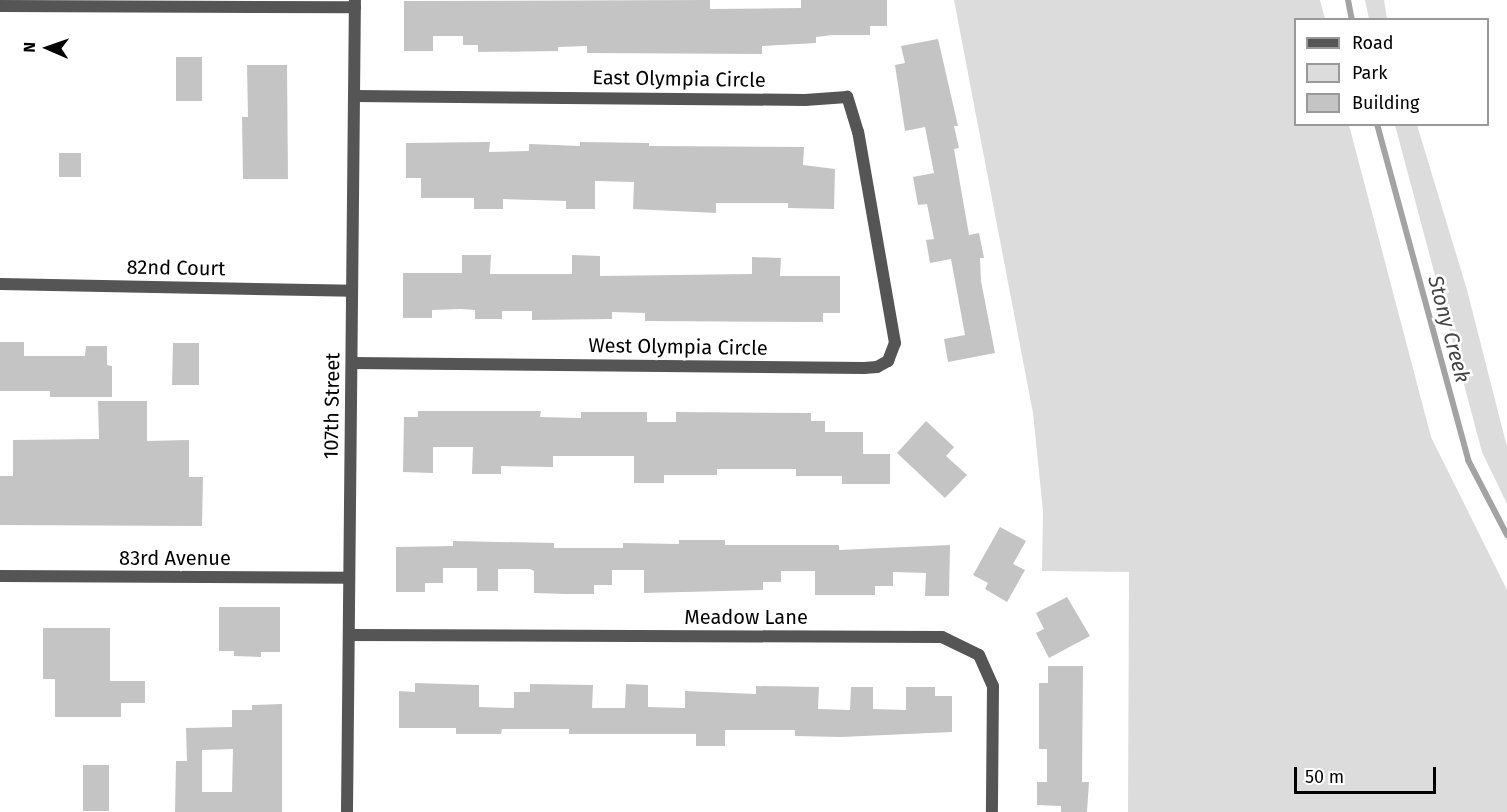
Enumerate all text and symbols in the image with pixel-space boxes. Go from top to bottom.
north arrow [18,18,78,78]
legend [1294,18,1489,126]
text: Road [1352,32,1394,54]
text: N [20,42,39,53]
text: Park [1352,62,1387,84]
street label: East Olympia Circle [592,65,766,93]
text: Building [1352,92,1419,114]
street label: 82nd Court [126,255,226,281]
water label: Stony Creek [1423,273,1475,385]
street label: West Olympia Circle [588,333,768,361]
street label: 107th Street [319,352,345,460]
street label: 83rd Avenue [119,546,231,570]
street label: Meadow Lane [684,605,808,629]
scale bar [1297,755,1440,793]
text: 50 m [1305,766,1344,788]

